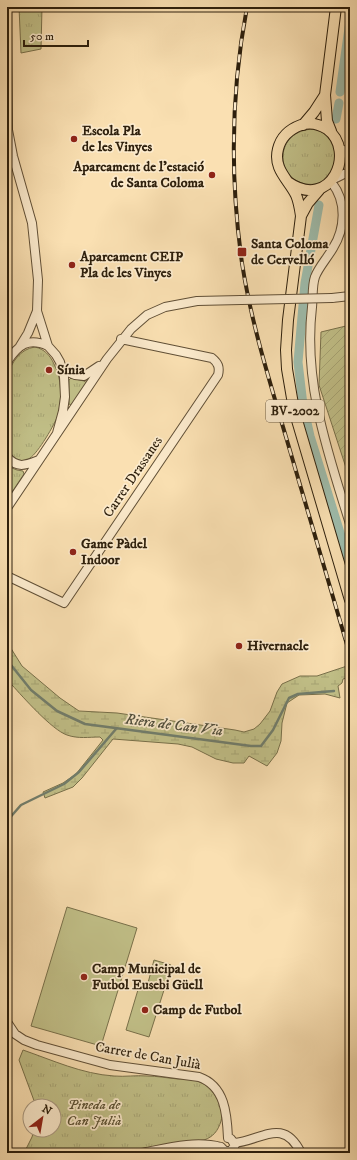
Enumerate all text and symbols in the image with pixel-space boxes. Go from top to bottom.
scale bar [24,22,88,48]
text: 50 m [30,29,54,44]
place label: Escola Pla de les Vinyes [82,122,152,156]
marker: Escola Pla de les Vinyes [69,134,79,144]
place label: Aparcament de l'estació de Santa Coloma [72,158,205,192]
marker: Aparcament de l'estació de Santa Coloma [207,170,217,180]
place label: Santa Coloma de Cervelló [251,235,330,269]
marker: Santa Coloma de Cervelló [236,246,248,258]
place label: Aparcament CEIP Pla de les Vinyes [79,248,184,282]
marker: Aparcament CEIP Pla de les Vinyes [67,260,77,270]
place label: Sínia [57,361,86,379]
marker: Sínia [44,365,54,375]
road number: BV-2002 [266,400,324,422]
street label: Carrer Drassanes [99,433,167,521]
place label: Game Pàdel Indoor [81,535,148,569]
marker: Game Pàdel Indoor [68,547,78,557]
place label: Hivernacle [247,637,309,655]
marker: Hivernacle [234,641,244,651]
water label: Riera de Can Via [123,709,224,740]
place label: Camp Municipal de Futbol Eusebi Güell [92,960,204,994]
marker: Camp Municipal de Futbol Eusebi Güell [79,972,89,982]
place label: Camp de Futbol [153,1001,242,1019]
marker: Camp de Futbol [140,1005,150,1015]
street label: Carrer de Can Julià [94,1038,202,1074]
park label: Pineda de Can Julià [67,1096,122,1130]
north arrow [22,1098,62,1138]
text: N [39,1102,54,1119]

